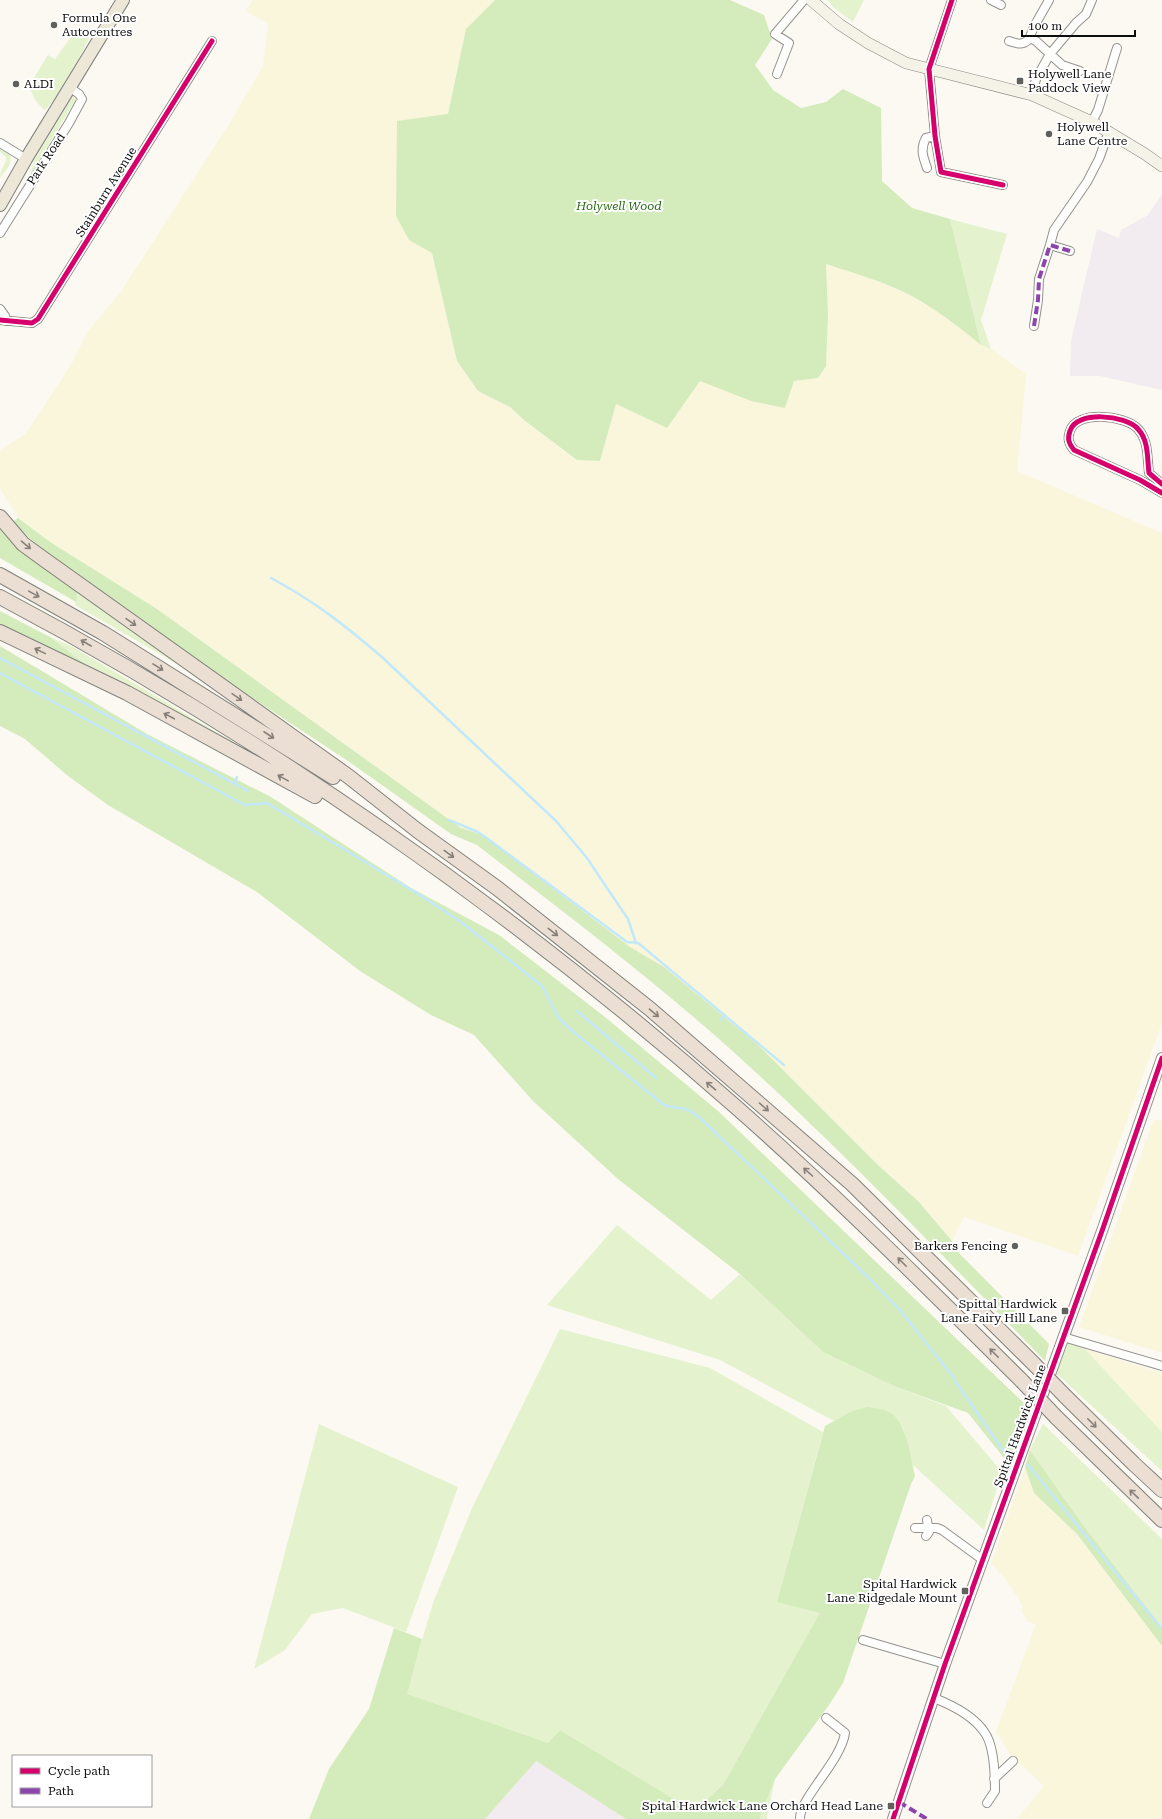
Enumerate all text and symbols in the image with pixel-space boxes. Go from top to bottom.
place label: Formula One Autocentres [62,11,137,39]
scale bar [1022,12,1135,38]
text: 100 m [1028,19,1062,33]
marker: Formula One Autocentres [49,20,59,30]
place label: Holywell Lane Paddock View [1028,67,1112,95]
marker: Holywell Lane Paddock View [1015,76,1025,86]
place label: ALDI [24,77,54,91]
marker: ALDI [11,79,21,89]
place label: Holywell Lane Centre [1057,120,1128,148]
marker: Holywell Lane Centre [1044,129,1054,139]
street label: Park Road [24,130,68,188]
street label: Stainburn Avenue [73,144,140,240]
park label: Holywell Wood [575,199,662,213]
one-way arrow [21,541,32,550]
one-way arrow [28,590,40,598]
one-way arrow [125,618,136,626]
one-way arrow [81,639,93,647]
one-way arrow [34,647,46,655]
one-way arrow [152,663,164,671]
one-way arrow [231,693,242,701]
one-way arrow [163,711,175,719]
one-way arrow [263,731,274,739]
one-way arrow [277,774,289,781]
one-way arrow [444,849,455,858]
one-way arrow [548,928,559,936]
one-way arrow [649,1009,660,1018]
one-way arrow [705,1081,716,1090]
one-way arrow [759,1102,769,1111]
one-way arrow [803,1168,813,1177]
place label: Barkers Fencing [914,1239,1007,1253]
marker: Barkers Fencing [1010,1241,1020,1251]
one-way arrow [897,1257,907,1267]
place label: Spittal Hardwick Lane Fairy Hill Lane [941,1297,1057,1325]
marker: Spittal Hardwick Lane Fairy Hill Lane [1060,1306,1070,1316]
one-way arrow [989,1349,999,1358]
street label: Spittal Hardwick Lane [991,1362,1049,1489]
one-way arrow [1087,1418,1097,1428]
one-way arrow [1129,1489,1139,1499]
place label: Spital Hardwick Lane Ridgedale Mount [827,1577,958,1605]
marker: Spital Hardwick Lane Ridgedale Mount [960,1586,970,1596]
legend [12,1755,152,1807]
text: Cycle path [48,1764,110,1778]
text: Path [48,1784,74,1798]
place label: Spital Hardwick Lane Orchard Head Lane [642,1799,883,1813]
marker: Spital Hardwick Lane Orchard Head Lane [886,1801,896,1811]

